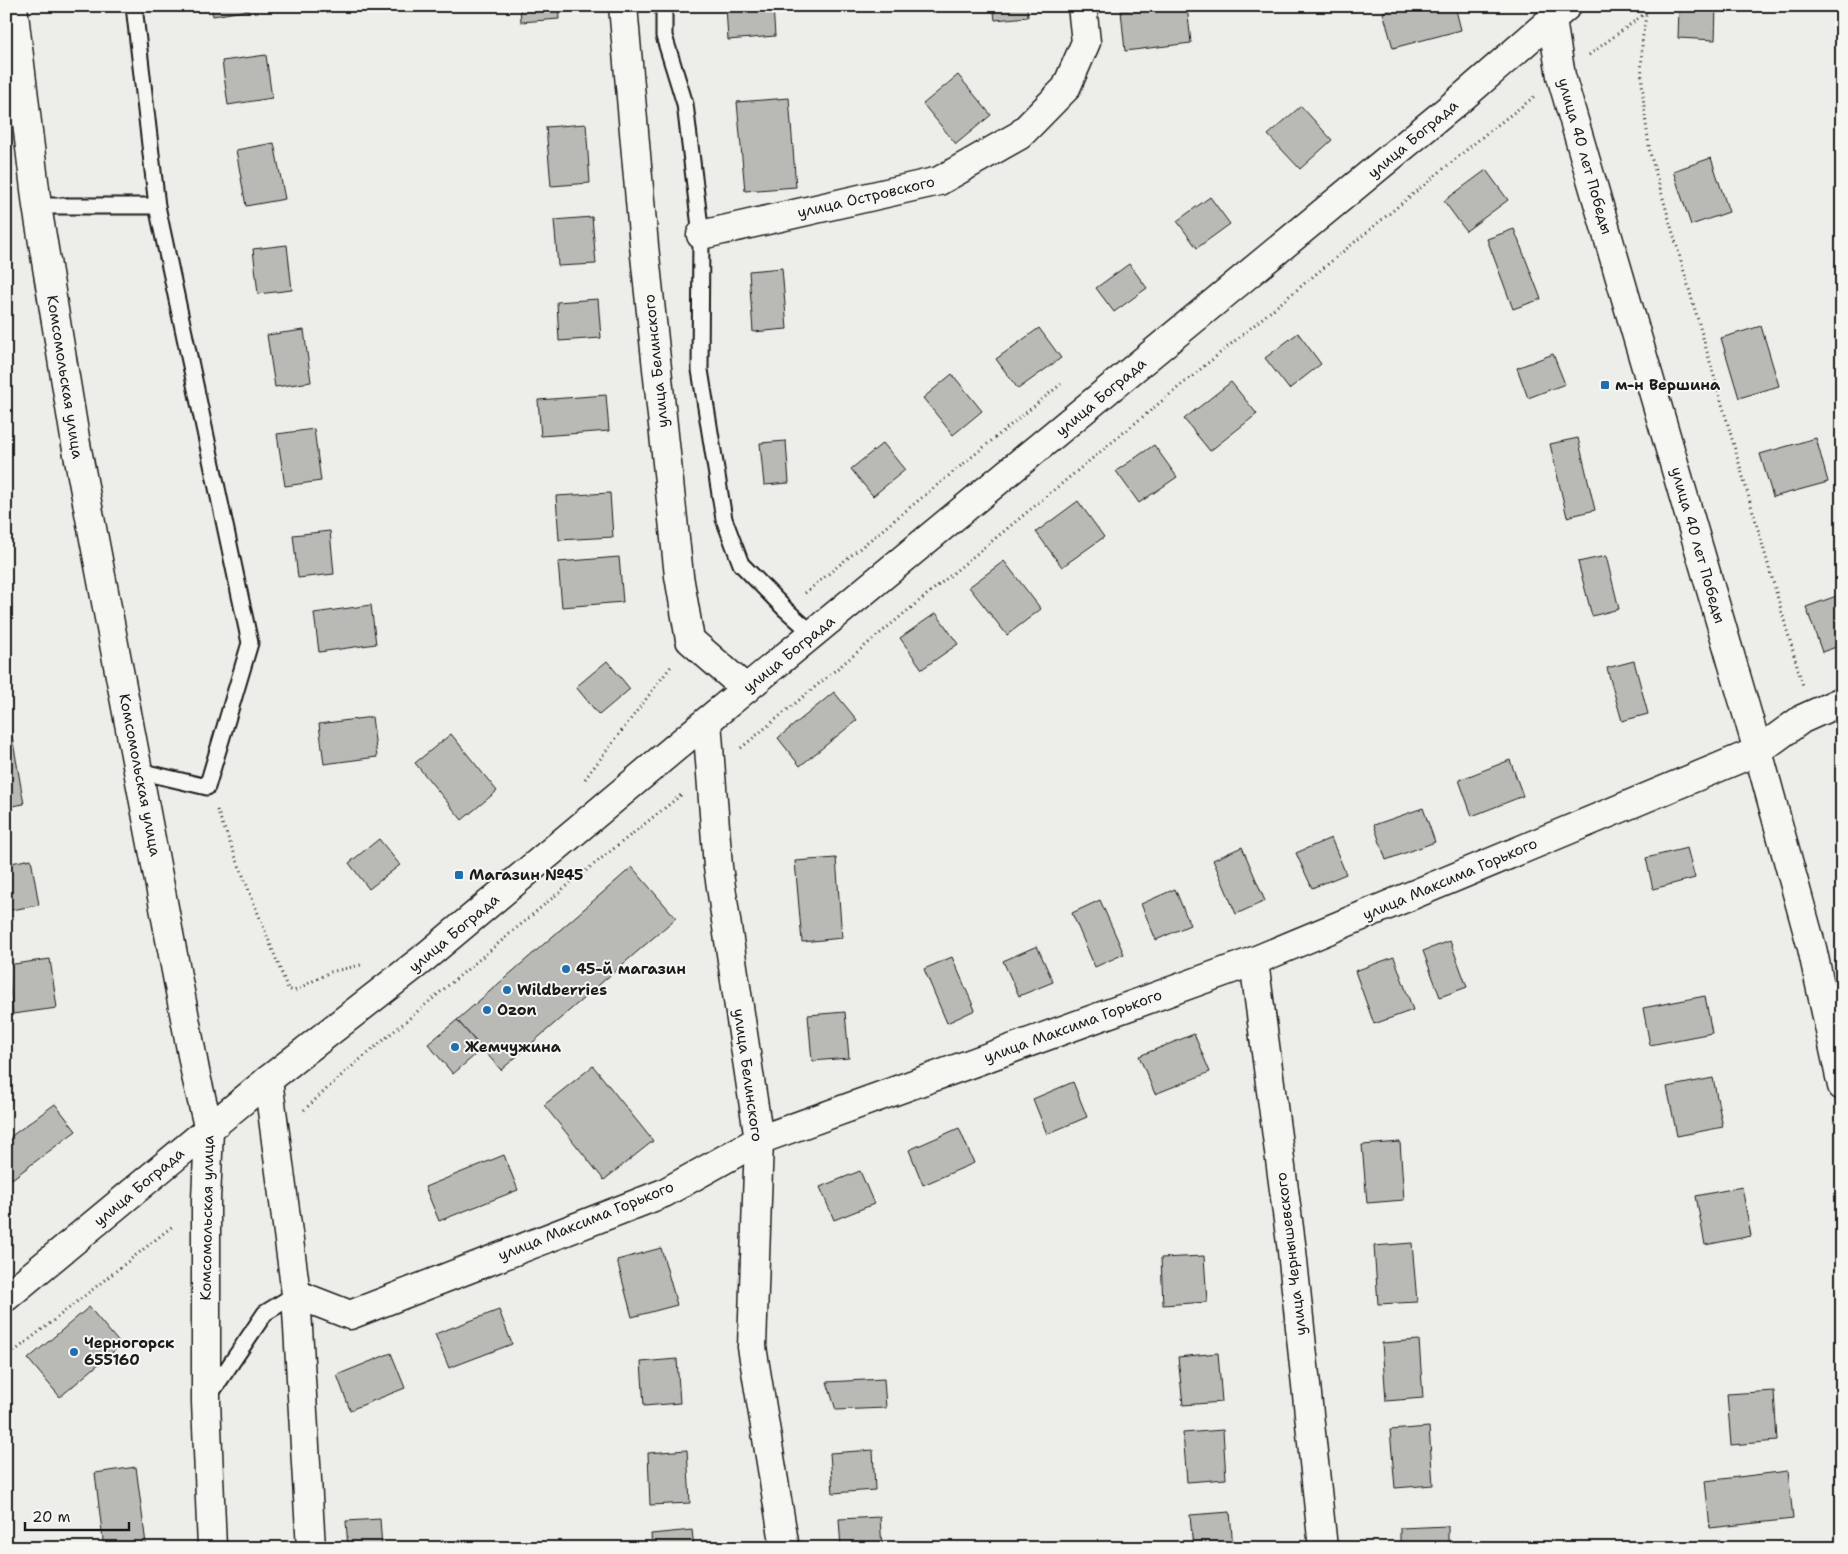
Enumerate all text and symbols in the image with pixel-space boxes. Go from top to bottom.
street label: улица 40 лет Победы [1553,76,1617,236]
street label: улица Бограда [1364,95,1463,183]
street label: улица Островского [795,171,937,223]
street label: улица Белинского [639,293,673,429]
street label: Комсомольская улица [42,294,88,461]
street label: улица Бограда [1052,353,1151,441]
place label: м-н Вершина [1615,375,1721,395]
marker: м-н Вершина [1599,379,1611,391]
street label: улица 40 лет Победы [1666,465,1730,625]
street label: улица Бограда [739,610,839,697]
street label: Комсомольская улица [114,692,166,859]
street label: улица Максима Горького [1360,833,1540,925]
place label: Магазин №45 [469,865,583,885]
marker: Магазин №45 [453,869,465,881]
street label: улица Бограда [405,889,504,977]
place label: 45-й магазин [576,959,686,979]
marker: 45-й магазин [560,963,572,975]
place label: Wildberries [517,980,607,1000]
marker: Wildberries [501,984,513,996]
street label: улица Максима Горького [981,984,1165,1068]
place label: Ozon [497,1000,537,1020]
marker: Ozon [481,1004,493,1016]
street label: улица Белинского [729,1007,767,1143]
place label: Жемчужина [465,1037,562,1057]
marker: Жемчужина [449,1041,461,1053]
street label: Комсомольская улица [196,1134,218,1301]
street label: улица Бограда [90,1143,189,1231]
street label: улица Чернышевского [1271,1171,1311,1337]
street label: улица Максима Горького [495,1177,677,1265]
place label: Черногорск 655160 [84,1333,175,1370]
marker: Черногорск 655160 [68,1346,80,1358]
scale bar [25,1499,129,1531]
text: 20 m [32,1507,71,1527]

